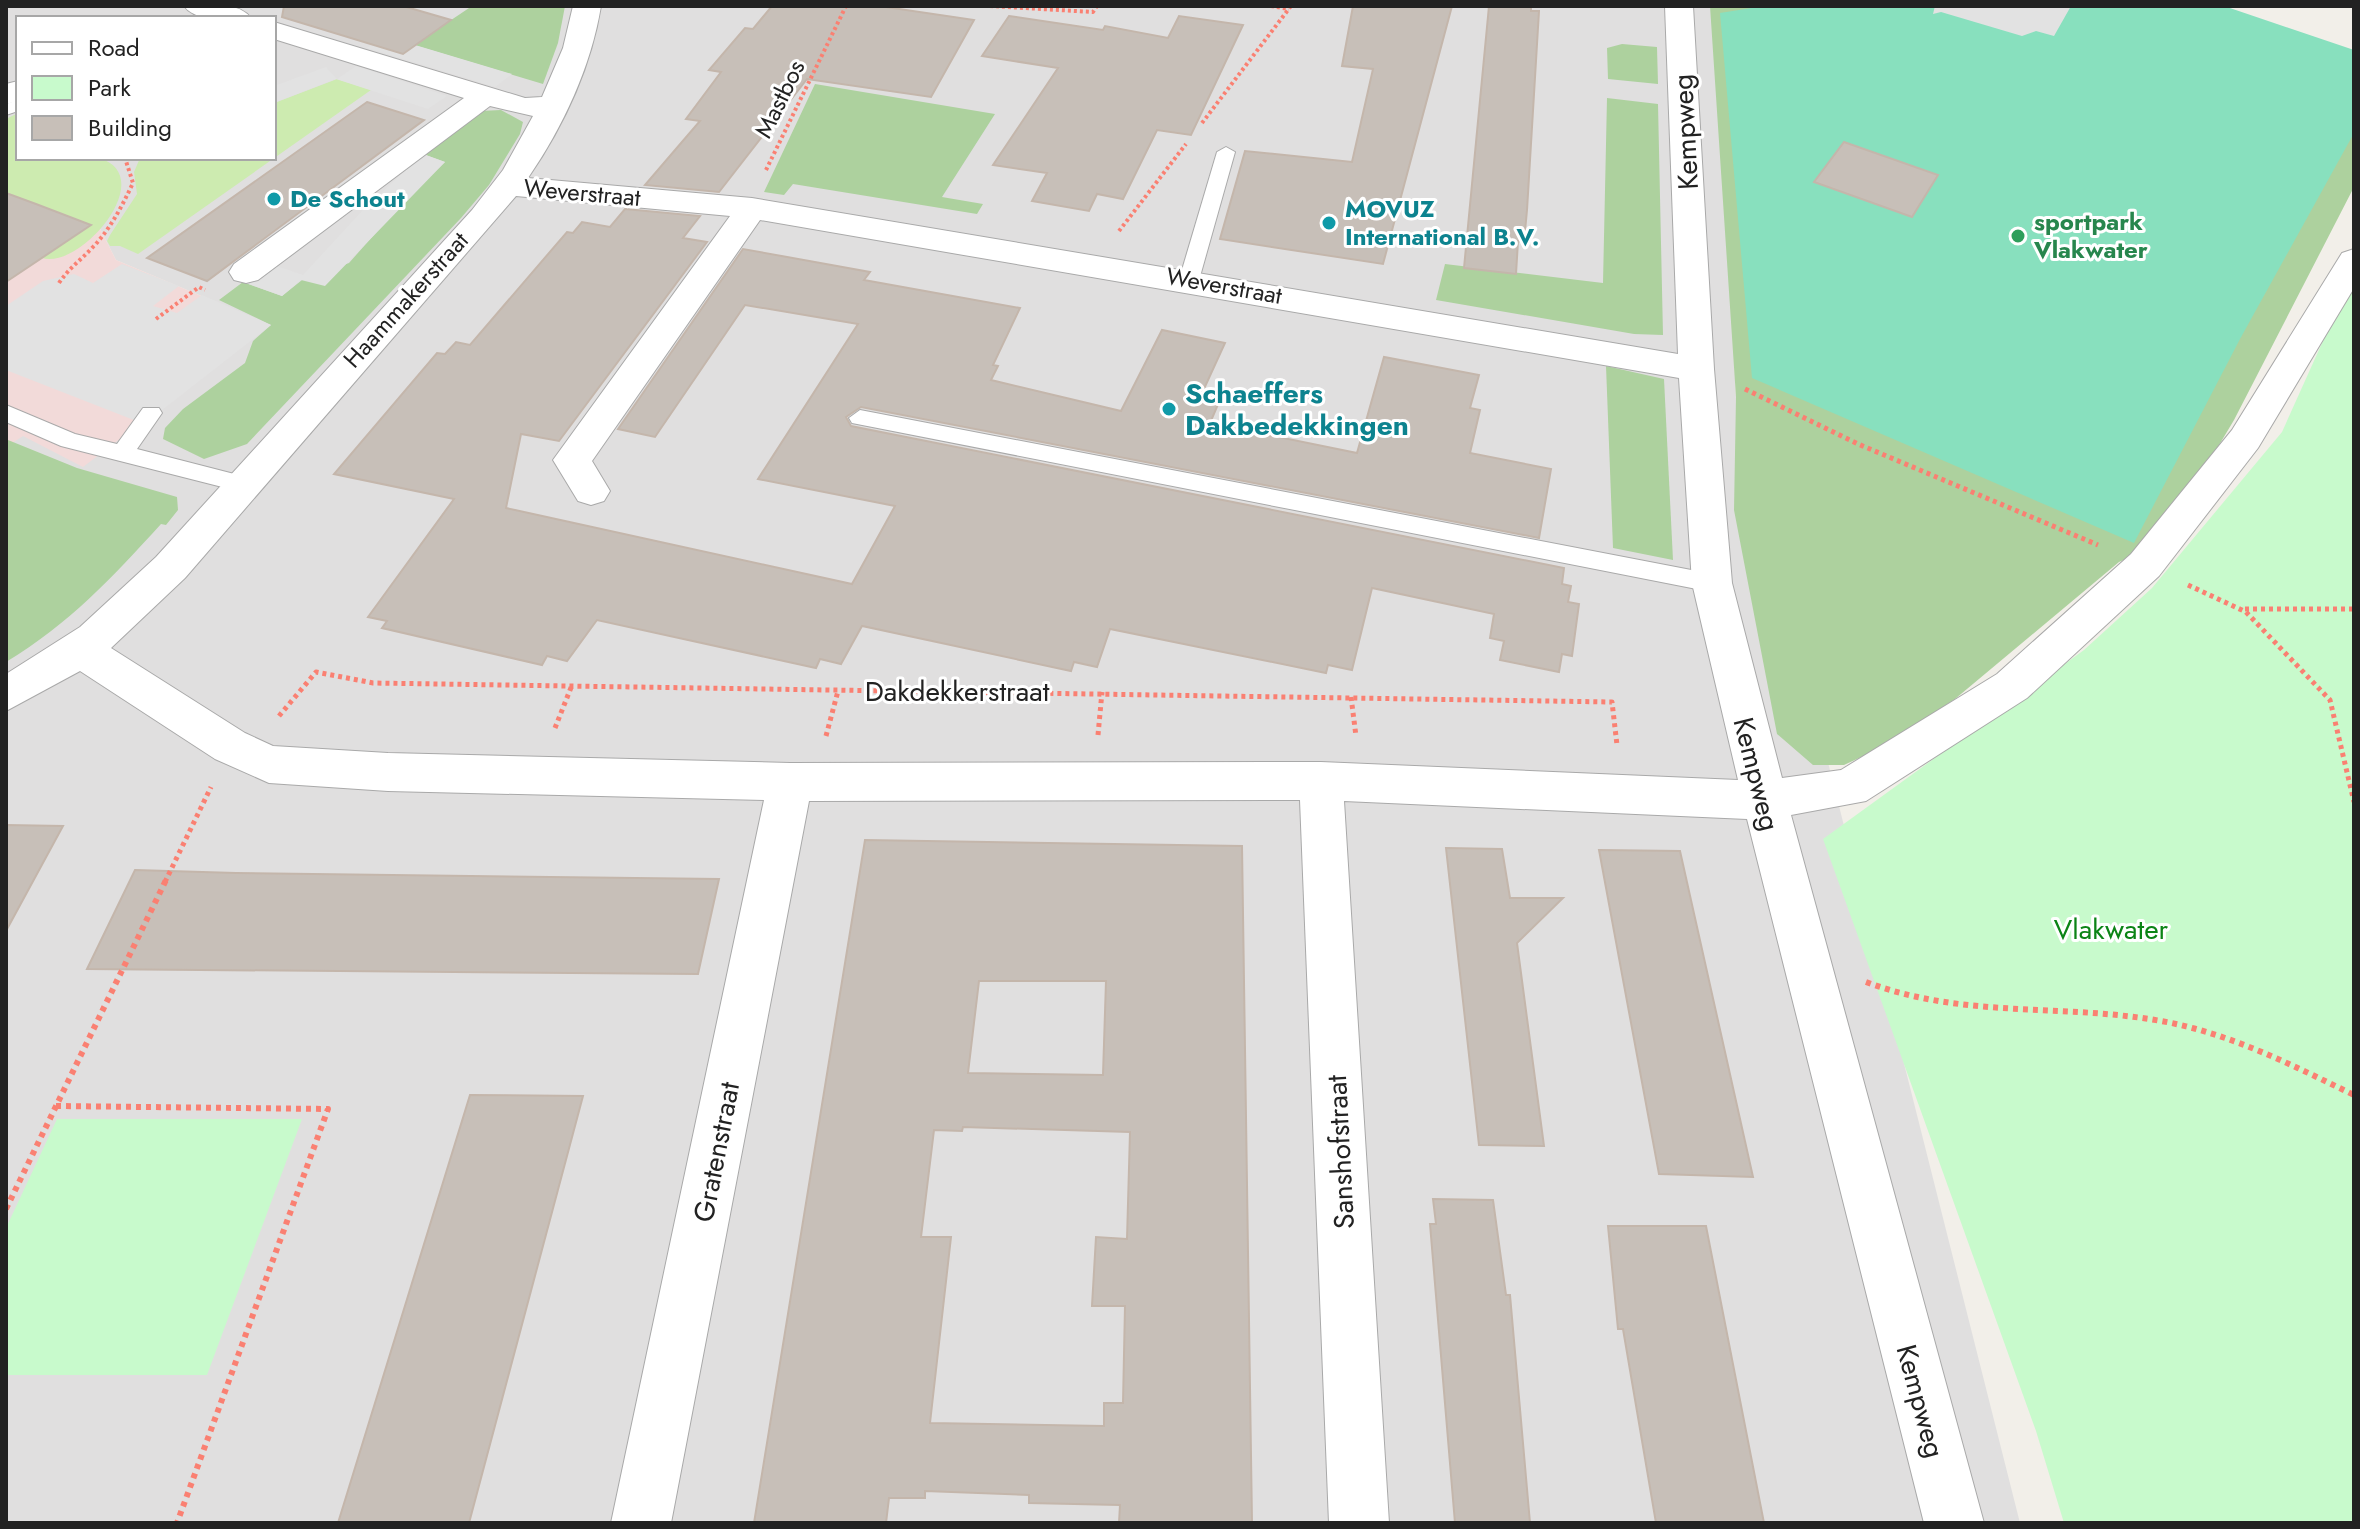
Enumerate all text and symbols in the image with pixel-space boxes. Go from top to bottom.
legend [16,16,276,160]
text: Road [88,30,140,65]
street label: Mastbos [746,54,813,144]
text: Park [88,70,131,105]
street label: Kempweg [1662,73,1709,191]
text: Building [88,110,172,145]
street label: Weverstraat [522,170,642,215]
place label: De Schout [290,181,405,216]
marker: De Schout [265,190,283,208]
place label: MOVUZ International B.V. [1345,191,1540,254]
place label: sportpark Vlakwater [2033,204,2148,267]
marker: MOVUZ International B.V. [1320,214,1338,232]
street label: Haammakerstraat [335,224,477,375]
marker: sportpark Vlakwater [2009,227,2027,245]
street label: Weverstraat [1163,258,1285,313]
place label: Schaeffers Dakbedekkingen [1185,373,1409,446]
marker: Schaeffers Dakbedekkingen [1160,400,1178,418]
street label: Dakdekkerstraat [865,671,1050,712]
street label: Kempweg [1723,713,1790,835]
park label: Vlakwater [2054,909,2169,950]
street label: Sanshofstraat [1316,1074,1365,1230]
street label: Gratenstraat [683,1078,750,1226]
street label: Kempweg [1886,1340,1955,1462]

